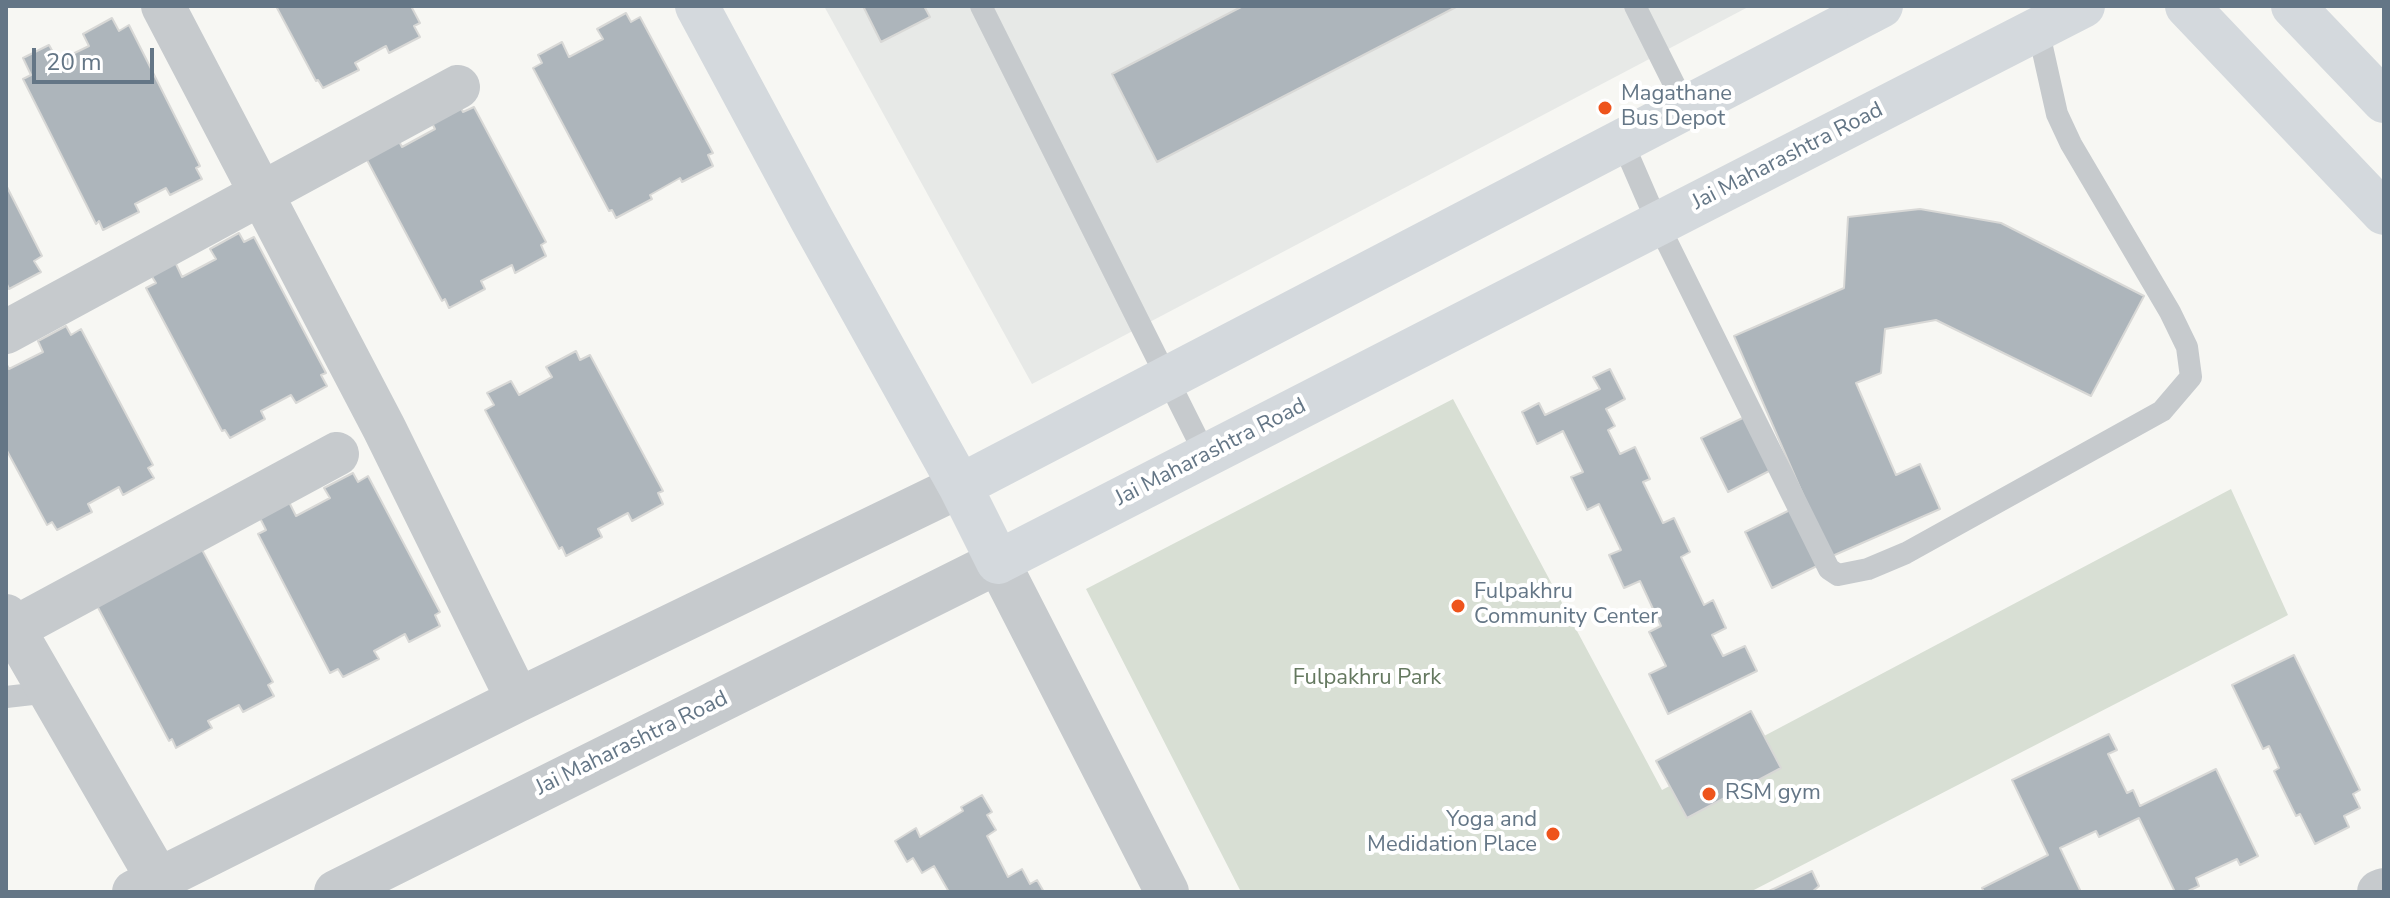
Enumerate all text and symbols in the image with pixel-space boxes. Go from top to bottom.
scale bar [36,32,158,82]
text: 20 m [46,46,102,78]
place label: Magathane Bus Depot [1621,82,1732,134]
street label: Jai Maharashtra Road [1688,97,1888,217]
marker: Magathane Bus Depot [1596,99,1614,117]
street label: Jai Maharashtra Road [1111,393,1311,513]
place label: Fulpakhru Community Center [1474,580,1658,632]
marker: Fulpakhru Community Center [1449,597,1467,615]
park label: Fulpakhru Park [1293,666,1441,692]
street label: Jai Maharashtra Road [532,686,732,802]
place label: RSM gym [1725,781,1821,807]
marker: RSM gym [1700,785,1718,803]
place label: Yoga and Medidation Place [1367,808,1537,860]
marker: Yoga and Medidation Place [1544,825,1562,843]

